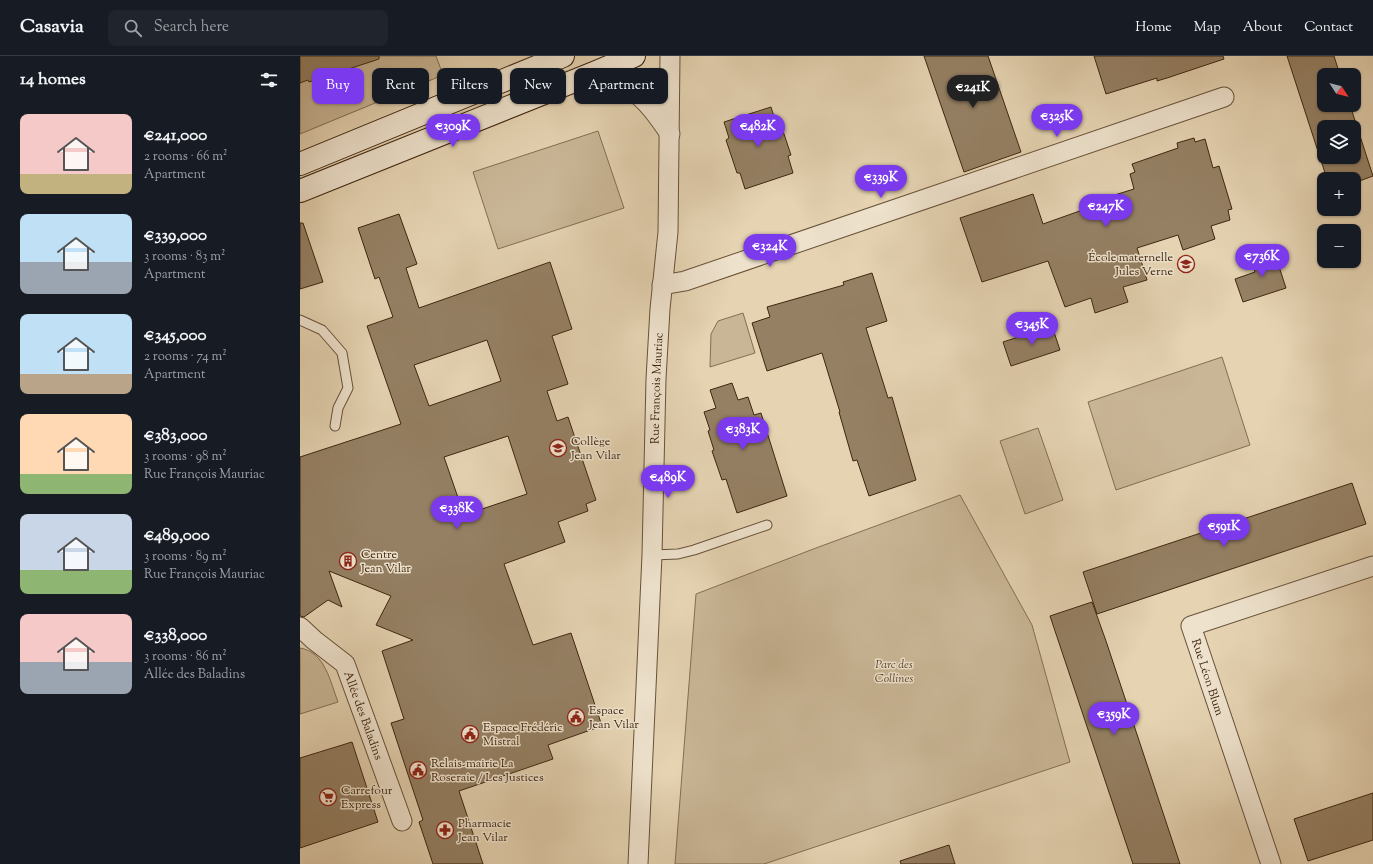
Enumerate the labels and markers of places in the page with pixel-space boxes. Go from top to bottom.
pin: €241K [945,75,1001,109]
pin: €325K [1029,104,1085,138]
pin: €309K [425,114,481,148]
pin: €482K [730,114,786,148]
pin: €339K [853,165,909,199]
pin: €247K [1078,194,1134,228]
pin: €324K [742,234,798,268]
pin: €736K [1234,244,1290,278]
place label: École maternelle Jules Verne [1088,249,1173,281]
school or university icon: École maternelle Jules Verne [1176,254,1196,274]
pin: €345K [1004,312,1060,346]
pin: €383K [715,417,771,451]
place label: Collège Jean Vilar [570,433,621,465]
school or university icon: Collège Jean Vilar [548,438,568,458]
pin: €489K [640,465,696,499]
pin: €338K [429,496,485,530]
pin: €591K [1196,514,1252,548]
place label: Centre Jean Vilar [360,546,411,578]
building icon: Centre Jean Vilar [338,551,358,571]
place label: Espace Jean Vilar [588,702,639,734]
pin: €359K [1086,702,1142,736]
public building icon: Espace Jean Vilar [566,707,586,727]
place label: Espace Frédéric Mistral [483,719,563,751]
public building icon: Espace Frédéric Mistral [460,724,480,744]
place label: Relais-mairie La Roseraie / Les Justices [431,755,544,787]
public building icon: Relais-mairie La Roseraie / Les Justices [408,760,428,780]
place label: Carrefour Express [341,782,393,814]
supermarket icon: Carrefour Express [318,787,338,807]
place label: Pharmacie Jean Vilar [457,815,512,847]
pharmacy icon: Pharmacie Jean Vilar [435,820,455,840]

